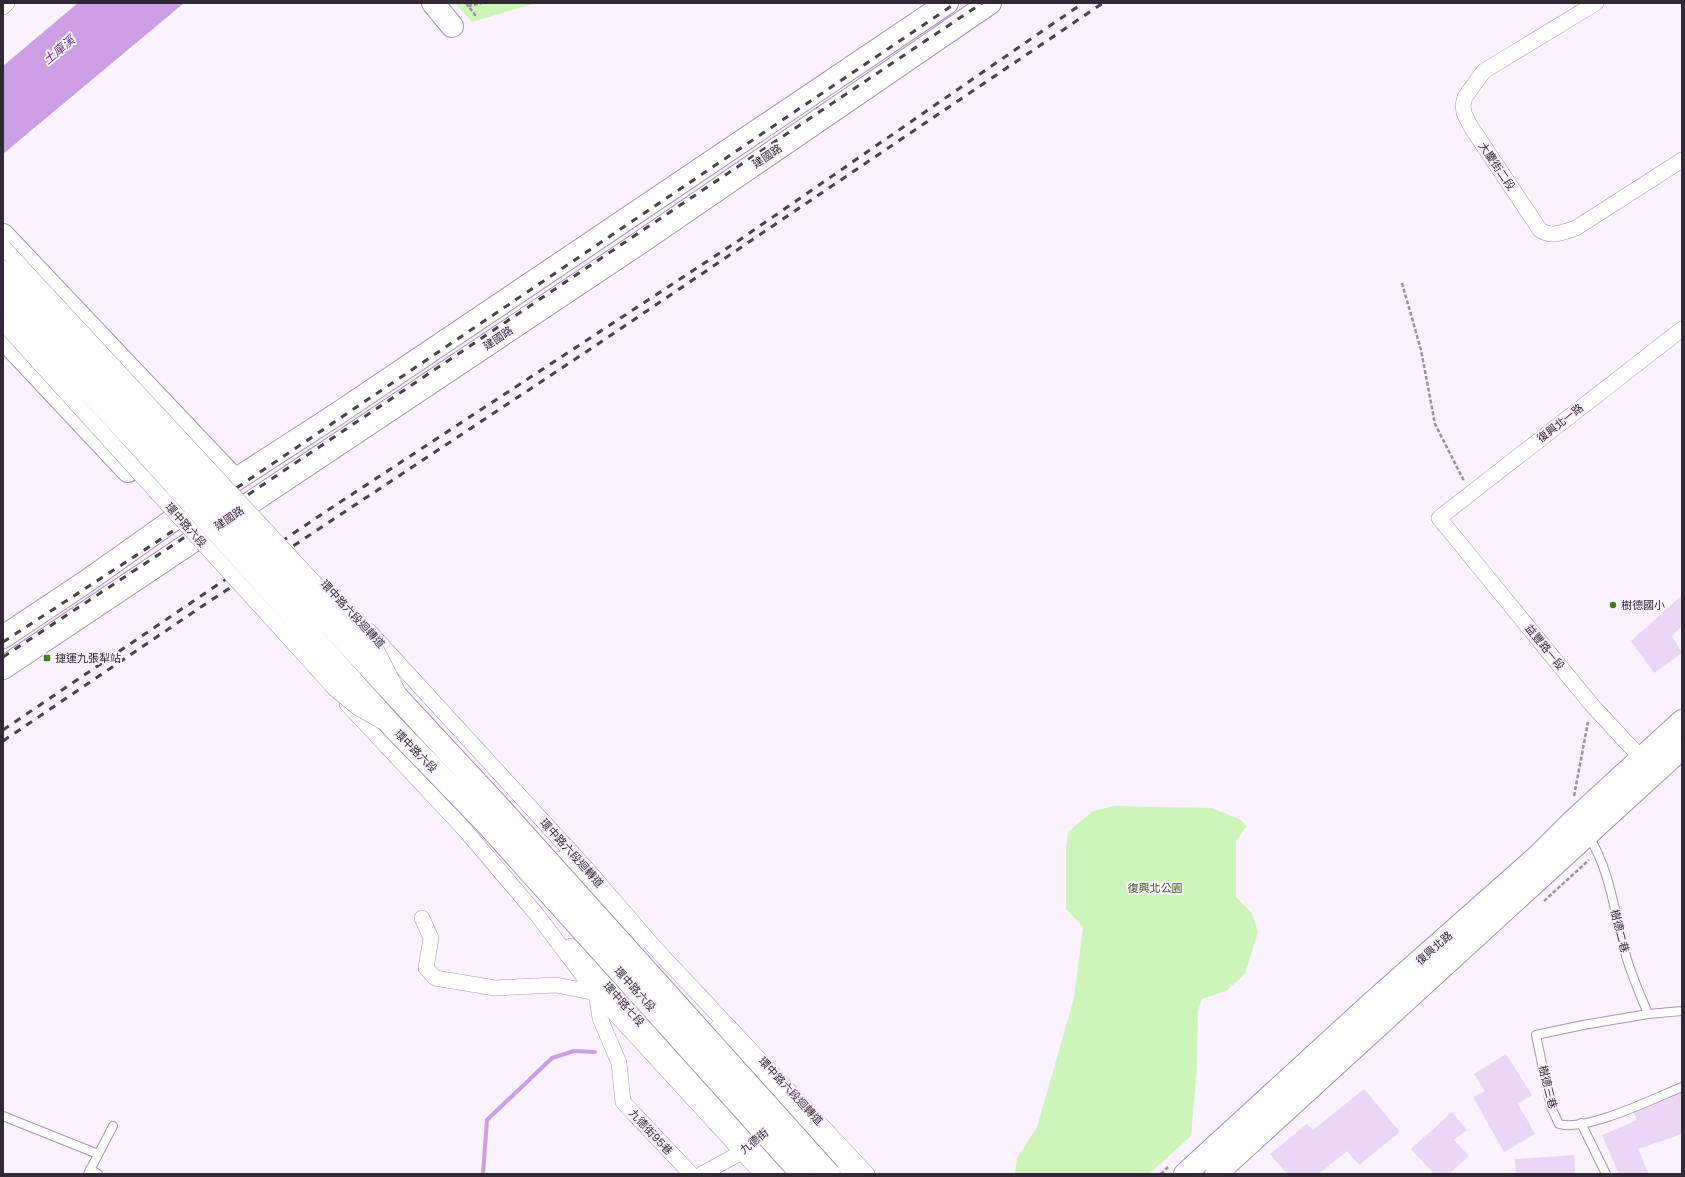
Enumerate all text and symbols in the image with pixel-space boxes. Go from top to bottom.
water label: 土庫溪 [39,30,79,68]
street label: 大慶街二段 [1475,139,1519,193]
street label: 建國路 [749,140,785,172]
street label: 建國路 [480,322,516,354]
street label: 復興北一路 [1533,400,1587,446]
street label: 環中路六段 [162,499,210,551]
street label: 建國路 [211,502,247,534]
street label: 環中路六段迴轉道 [317,576,389,652]
place label: 樹德國小 [1621,597,1665,613]
marker: 樹德國小 [1608,600,1618,610]
street label: 益豐路一段 [1521,621,1569,673]
place label: 捷運九張犁站 [55,650,121,666]
marker: 捷運九張犁站 [42,653,52,663]
street label: 環中路六段 [391,726,441,776]
street label: 環中路六段迴轉道 [537,815,607,891]
park label: 復興北公園 [1128,880,1183,896]
street label: 樹德二巷 [1607,908,1633,954]
street label: 復興北路 [1412,928,1456,968]
street label: 環中路六段 [611,963,659,1015]
street label: 環中路七段 [600,978,648,1030]
street label: 環中路六段迴轉道 [755,1053,827,1129]
street label: 樹德三巷 [1535,1064,1561,1110]
street label: 九德街95巷 [625,1105,677,1159]
street label: 九德街 [736,1124,772,1158]

